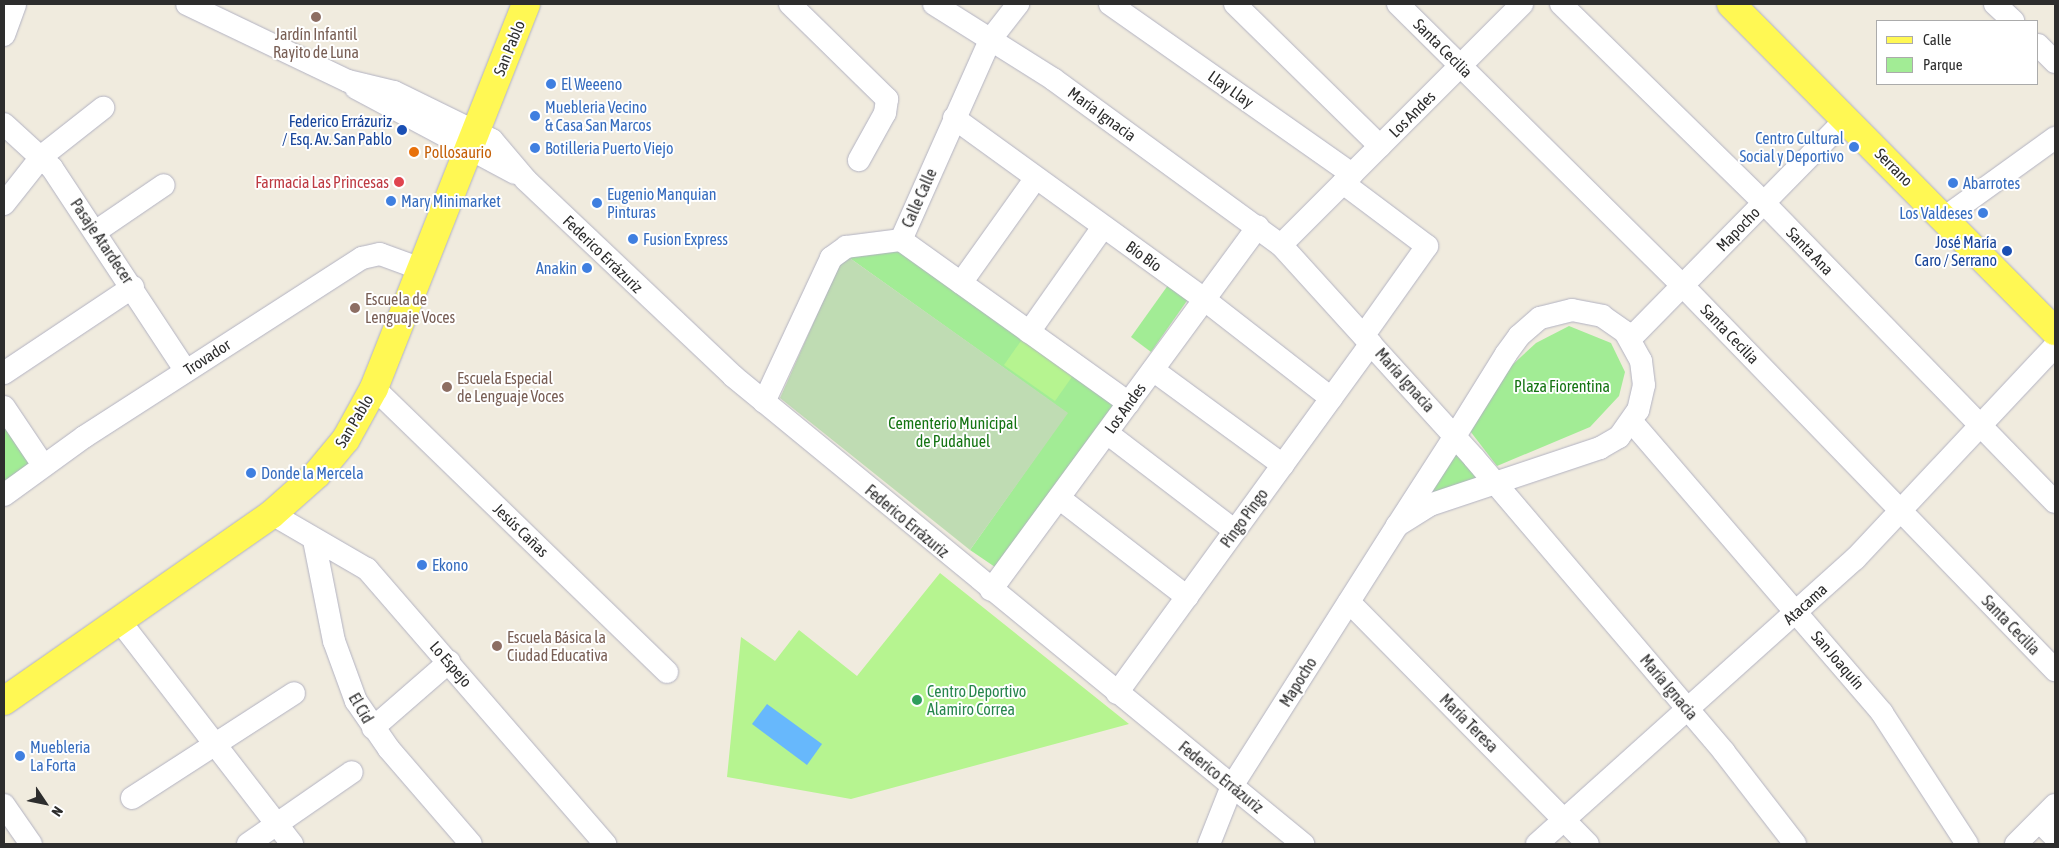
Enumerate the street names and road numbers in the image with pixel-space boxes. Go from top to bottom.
street label: Santa Cecilia [1410,15,1476,81]
street label: San Pablo [489,17,529,79]
street label: Llay Llay [1205,66,1257,112]
street label: María Ignacia [1064,83,1140,145]
street label: Los Andes [1385,87,1439,141]
street label: Serrano [1871,144,1917,190]
street label: Calle Calle [897,165,941,231]
street label: Pasaje Atardecer [67,195,137,287]
street label: Mapocho [1712,203,1764,255]
street label: Federico Errázuriz [559,211,647,297]
street label: Santa Ana [1783,223,1837,279]
street label: Bío Bío [1122,237,1166,275]
street label: Santa Cecilia [1697,300,1763,368]
street label: Trovador [180,335,234,379]
street label: María Ignacia [1371,344,1439,416]
street label: Los Andes [1100,379,1150,437]
street label: San Pablo [331,391,377,451]
street label: Federico Errázuriz [861,480,953,562]
street label: Pingo Pingo [1216,485,1272,551]
street label: Jesús Cañas [489,499,553,561]
street label: Atacama [1779,579,1831,629]
street label: Santa Cecilia [1978,591,2044,659]
street label: San Joaquín [1807,627,1869,693]
street label: Lo Espejo [426,637,476,691]
street label: María Ignacia [1636,650,1702,724]
street label: Mapocho [1275,654,1321,710]
street label: El Cid [345,689,377,727]
street label: María Teresa [1436,690,1502,756]
street label: Federico Errázuriz [1175,737,1267,817]

